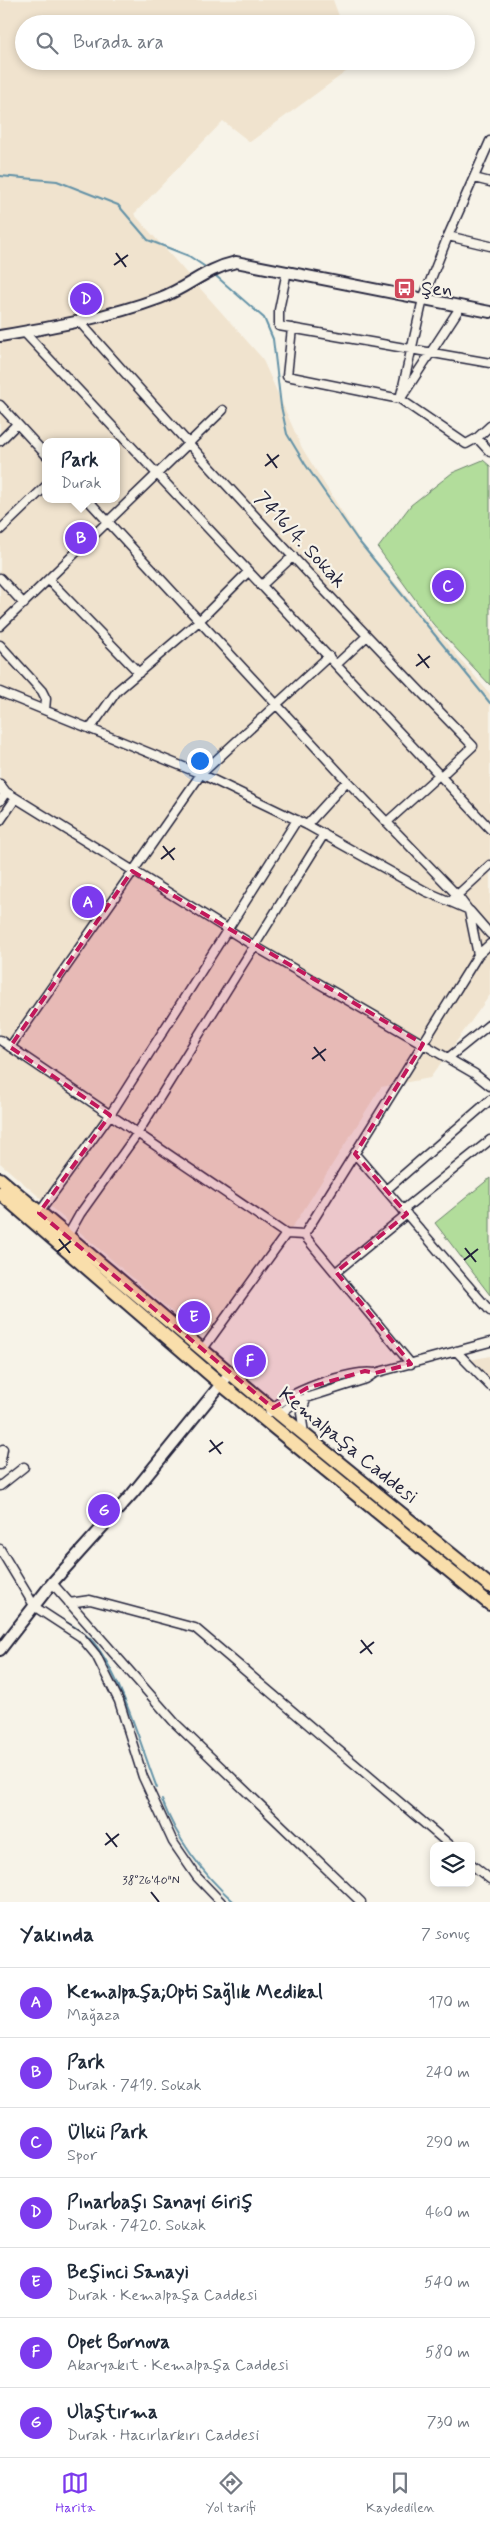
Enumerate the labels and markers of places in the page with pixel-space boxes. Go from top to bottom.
place label: Şen [421,276,452,303]
bus stop icon: Şen [393,277,417,301]
pin: D [70,280,102,318]
pin: B [65,519,97,557]
pin: C [432,567,464,605]
pin: A [72,883,104,921]
pin: E [178,1298,210,1336]
pin: F [234,1342,266,1380]
pin: G [88,1491,120,1529]

